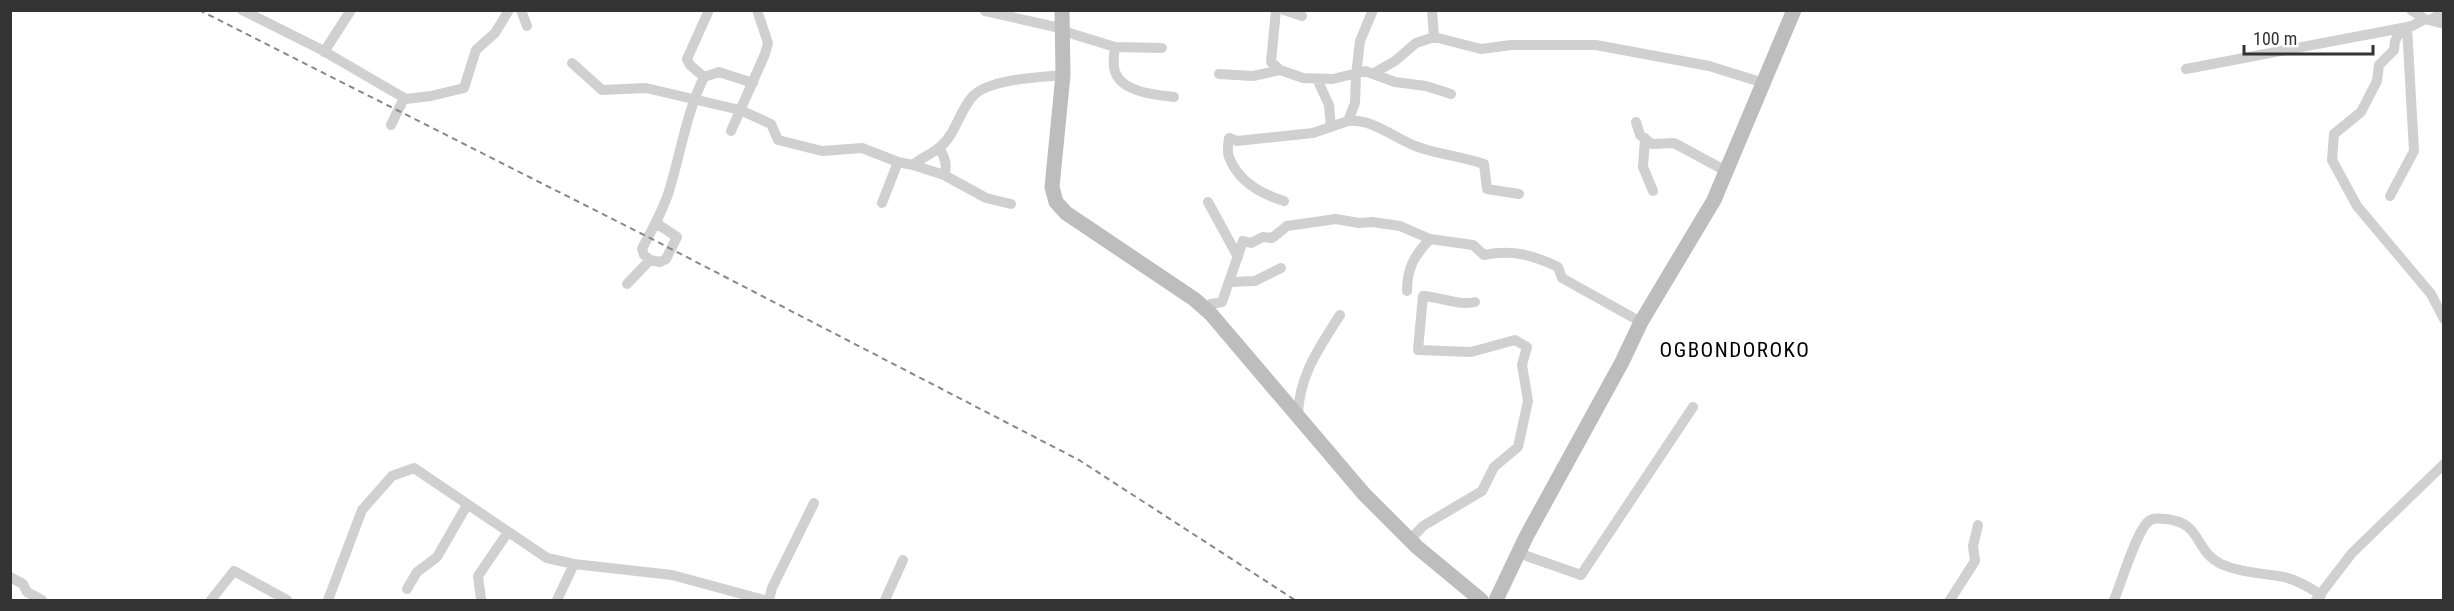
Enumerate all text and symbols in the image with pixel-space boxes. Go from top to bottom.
scale bar [2244,18,2373,56]
text: 100 m [2253,28,2297,49]
district label: OGBONDOROKO [1660,338,1810,362]

